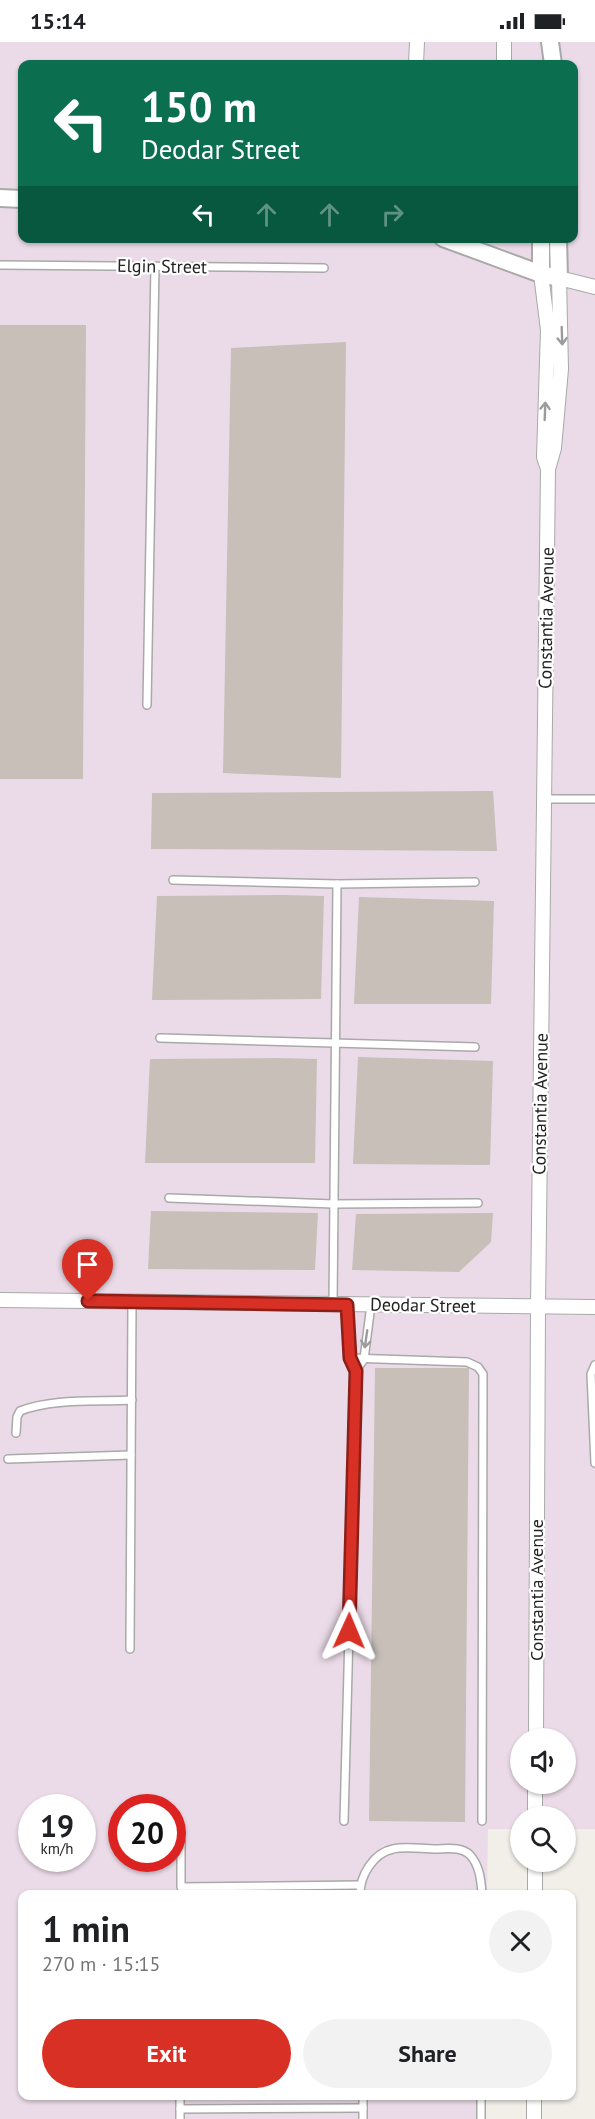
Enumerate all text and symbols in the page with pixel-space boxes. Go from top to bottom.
text: 15:14 [30,7,86,35]
text: 150 m [141,79,257,134]
icon: left [42,84,120,162]
text: Deodar Street [141,132,300,166]
icon: left [187,198,220,231]
icon: ahead [250,198,283,231]
icon: ahead [313,198,346,231]
icon: right [376,198,409,231]
street label: Elgin Street [117,254,207,278]
one-way arrow [556,326,567,346]
one-way arrow [540,402,551,422]
street label: Constantia Avenue [533,547,559,689]
street label: Constantia Avenue [527,1033,553,1175]
pin [62,1239,113,1301]
icon: arrive [71,1248,104,1281]
street label: Deodar Street [370,1293,476,1317]
one-way arrow [361,1329,372,1348]
street label: Constantia Avenue [525,1519,548,1661]
position arrow [317,1599,381,1663]
map controls [510,1728,576,1872]
button: sound [510,1728,576,1794]
speed limit sign: 20 [108,1794,186,1872]
text: 19 [40,1806,74,1845]
button: search [510,1806,576,1872]
text: km/h [41,1839,73,1858]
text: 1 min [42,1905,130,1952]
button: close [489,1910,552,1973]
text: 270 m · 15:15 [42,1951,160,1977]
button: Exit [42,2019,291,2088]
button: Share [303,2019,552,2088]

